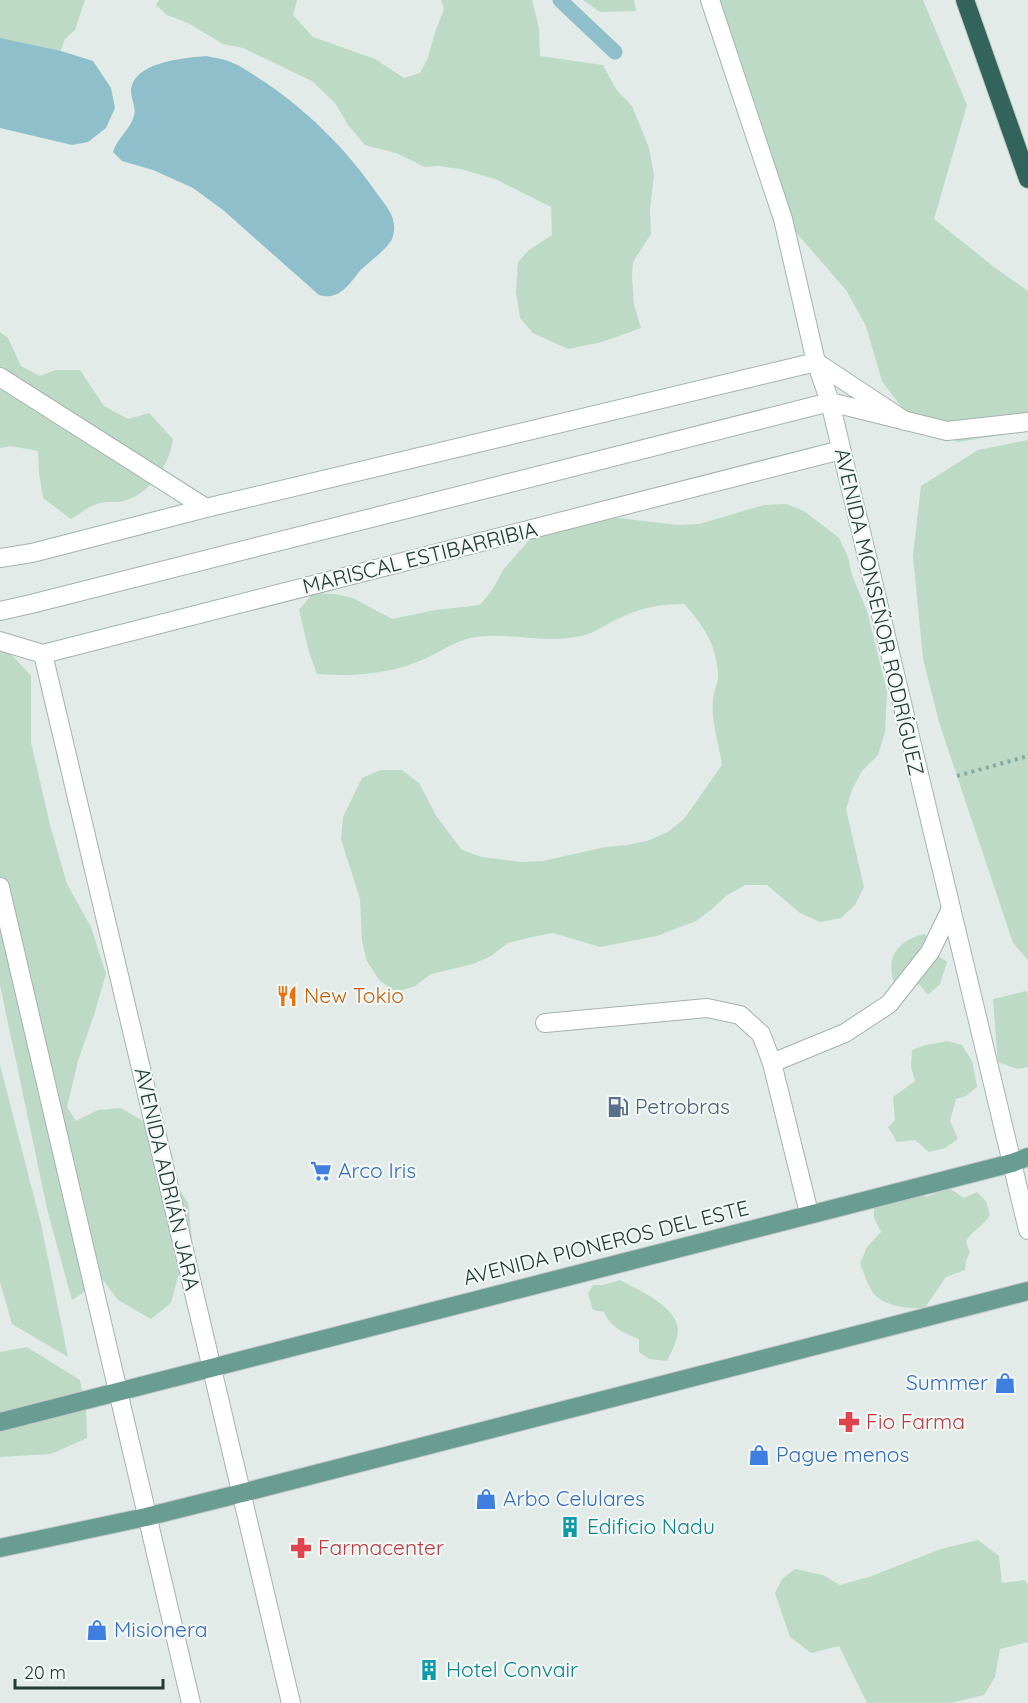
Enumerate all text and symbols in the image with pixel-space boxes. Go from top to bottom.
street label: AVENIDA MONSEÑOR RODRÍGUEZ [830,445,930,778]
street label: MARISCAL ESTIBARRIBIA [300,515,540,599]
place label: New Tokio [304,982,404,1008]
restaurant icon: New Tokio [275,984,299,1008]
street label: AVENIDA ADRIÁN JARA [130,1065,206,1293]
place label: Petrobras [635,1093,730,1119]
fuel station icon: Petrobras [606,1095,630,1119]
place label: Arco Iris [338,1157,416,1183]
supermarket icon: Arco Iris [309,1159,333,1183]
street label: AVENIDA PIONEROS DEL ESTE [460,1194,751,1290]
place label: Summer [906,1369,988,1395]
shop icon: Summer [993,1371,1017,1395]
place label: Fio Farma [866,1408,965,1434]
pharmacy icon: Fio Farma [837,1410,861,1434]
place label: Pague menos [776,1441,909,1467]
shop icon: Pague menos [747,1443,771,1467]
place label: Arbo Celulares [503,1485,645,1511]
shop icon: Arbo Celulares [474,1487,498,1511]
place label: Edificio Nadu [587,1513,715,1539]
building icon: Edificio Nadu [558,1515,582,1539]
place label: Farmacenter [318,1534,444,1560]
pharmacy icon: Farmacenter [289,1536,313,1560]
place label: Misionera [114,1616,207,1642]
shop icon: Misionera [85,1618,109,1642]
scale bar [15,1652,164,1690]
place label: Hotel Convair [446,1656,578,1682]
building icon: Hotel Convair [417,1658,441,1682]
text: 20 m [24,1661,66,1684]

